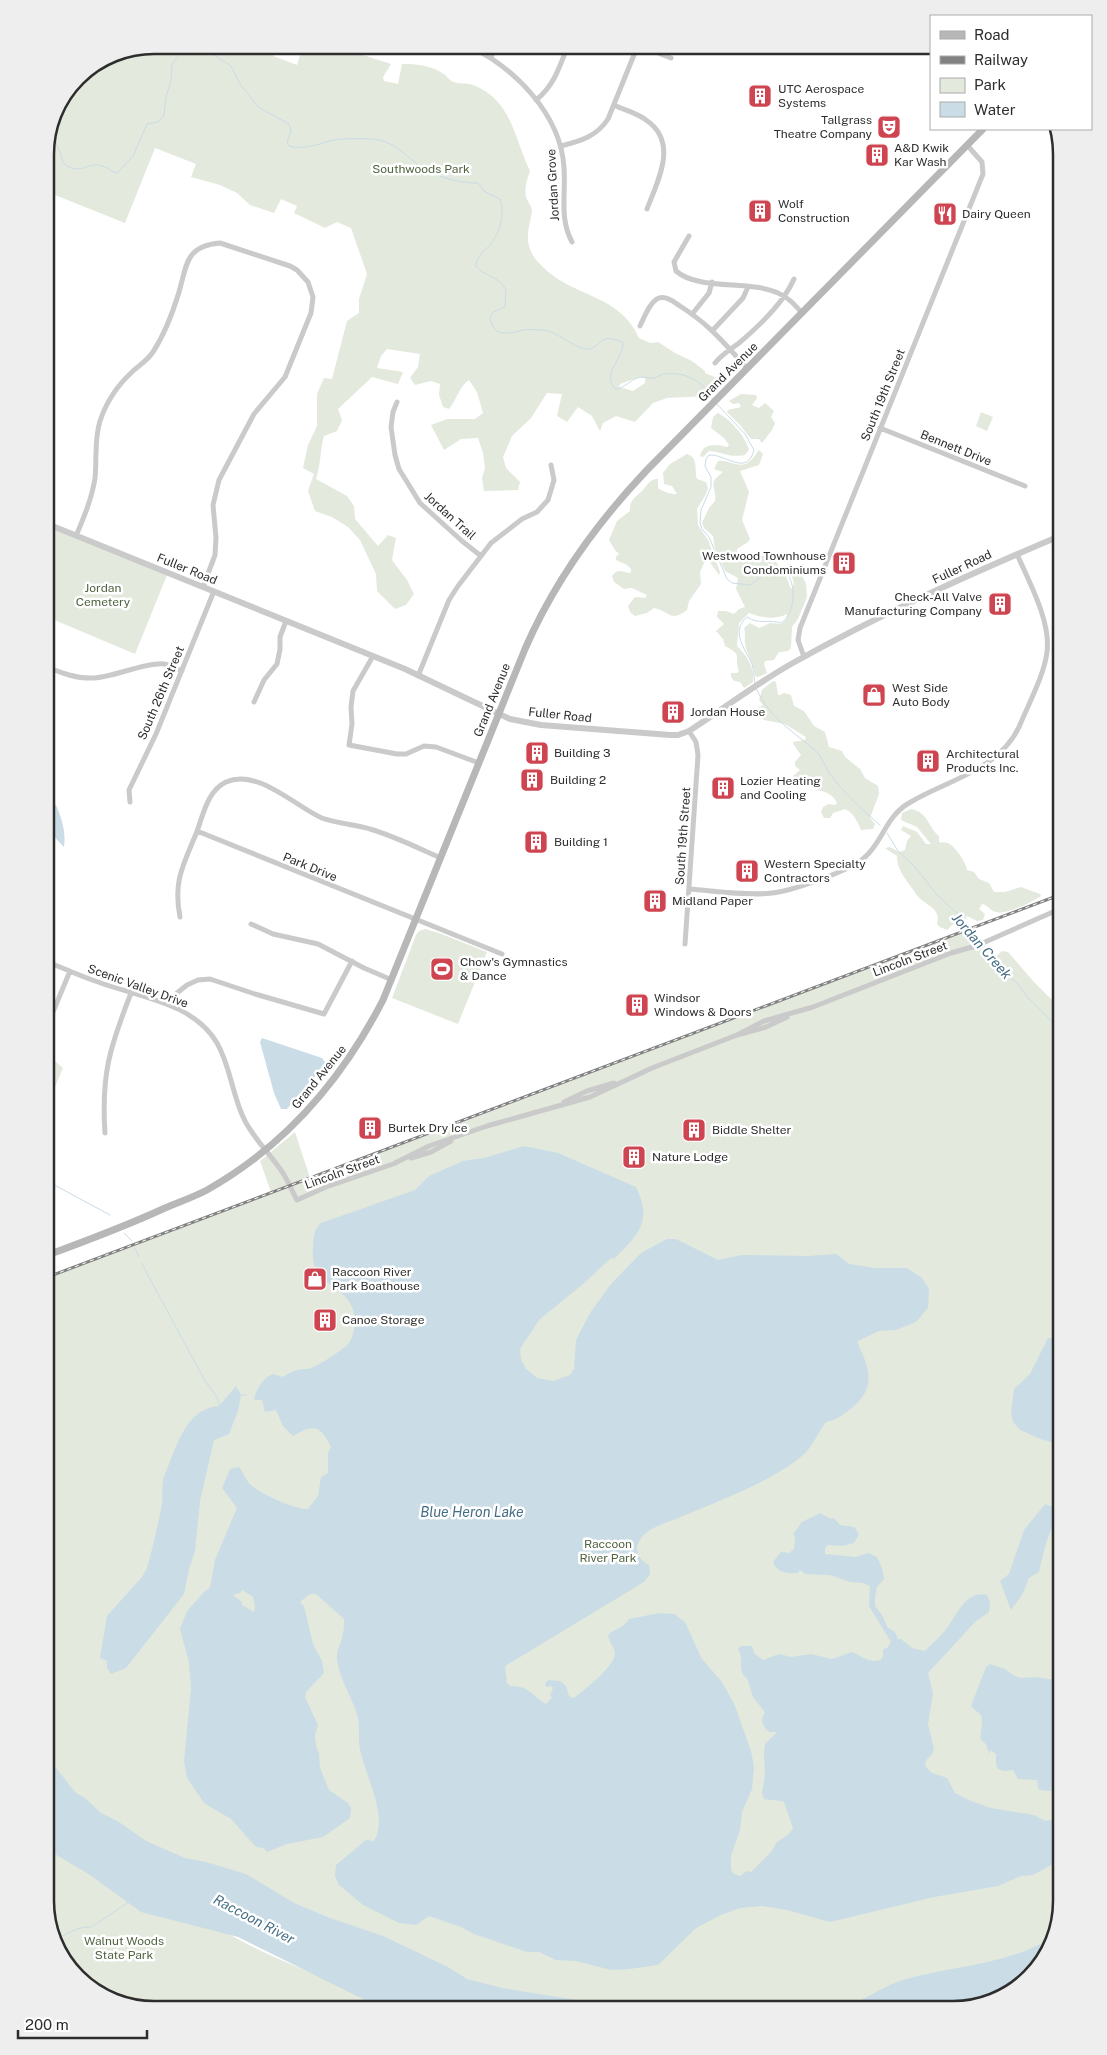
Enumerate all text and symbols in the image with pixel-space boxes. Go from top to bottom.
legend [930,15,1092,130]
text: Road [974,26,1010,43]
text: Railway [974,51,1028,68]
text: Park [974,76,1006,93]
place label: UTC Aerospace Systems [778,82,864,110]
building icon: UTC Aerospace Systems [747,83,773,109]
text: Water [974,101,1016,118]
place label: Tallgrass Theatre Company [774,113,873,141]
theatre icon: Tallgrass Theatre Company [876,114,902,140]
place label: A&D Kwik Kar Wash [894,141,949,169]
building icon: A&D Kwik Kar Wash [864,142,890,168]
street label: Jordan Grove [544,148,562,222]
park label: Southwoods Park [372,162,470,176]
place label: Wolf Construction [778,197,850,225]
building icon: Wolf Construction [747,198,773,224]
restaurant icon: Dairy Queen [932,201,958,227]
place label: Dairy Queen [962,207,1031,221]
street label: Grand Avenue [695,339,761,405]
street label: South 19th Street [858,347,908,443]
street label: Bennett Drive [918,427,994,469]
street label: Jordan Trail [421,489,479,543]
street label: Fuller Road [930,547,994,587]
place label: Westwood Townhouse Condominiums [702,549,826,577]
building icon: Westwood Townhouse Condominiums [831,550,857,576]
street label: Fuller Road [155,551,219,587]
park label: Jordan Cemetery [76,581,131,609]
place label: Check-All Valve Manufacturing Company [844,590,983,618]
building icon: Check-All Valve Manufacturing Company [987,591,1013,617]
street label: South 26th Street [135,644,187,742]
street label: Grand Avenue [471,661,513,739]
place label: West Side Auto Body [892,681,951,709]
shop icon: West Side Auto Body [861,682,887,708]
building icon: Jordan House [660,699,686,725]
street label: Fuller Road [528,705,592,725]
place label: Jordan House [690,705,766,719]
building icon: Building 3 [524,740,550,766]
place label: Building 3 [554,746,611,760]
place label: Architectural Products Inc. [946,747,1020,775]
building icon: Architectural Products Inc. [915,748,941,774]
building icon: Building 2 [519,767,545,793]
place label: Building 2 [550,773,606,787]
place label: Lozier Heating and Cooling [740,774,821,802]
building icon: Lozier Heating and Cooling [710,775,736,801]
street label: South 19th Street [673,786,693,885]
building icon: Building 1 [523,829,549,855]
place label: Building 1 [554,835,608,849]
street label: Park Drive [281,850,339,884]
place label: Western Specialty Contractors [764,857,866,885]
building icon: Western Specialty Contractors [734,858,760,884]
building icon: Midland Paper [642,888,668,914]
place label: Midland Paper [672,894,753,908]
water label: Jordan Creek [949,910,1015,983]
street label: Lincoln Street [871,938,950,980]
place label: Chow's Gymnastics & Dance [460,955,568,983]
sports icon: Chow's Gymnastics & Dance [429,956,455,982]
street label: Scenic Valley Drive [86,961,190,1011]
place label: Windsor Windows & Doors [654,991,752,1019]
building icon: Windsor Windows & Doors [624,992,650,1018]
street label: Grand Avenue [289,1042,349,1112]
building icon: Burtek Dry Ice [357,1115,383,1141]
building icon: Biddle Shelter [681,1117,707,1143]
place label: Burtek Dry Ice [388,1121,468,1135]
place label: Biddle Shelter [712,1123,792,1137]
building icon: Nature Lodge [621,1144,647,1170]
place label: Nature Lodge [652,1150,728,1164]
street label: Lincoln Street [303,1152,382,1192]
place label: Raccoon River Park Boathouse [332,1265,420,1293]
shop icon: Raccoon River Park Boathouse [302,1266,328,1292]
building icon: Canoe Storage [312,1307,338,1333]
place label: Canoe Storage [342,1313,425,1327]
water label: Blue Heron Lake [420,1504,524,1520]
park label: Raccoon River Park [580,1537,637,1565]
water label: Raccoon River [211,1891,298,1947]
park label: Walnut Woods State Park [84,1934,164,1962]
scale bar [18,2008,146,2040]
text: 200 m [25,2016,69,2033]

